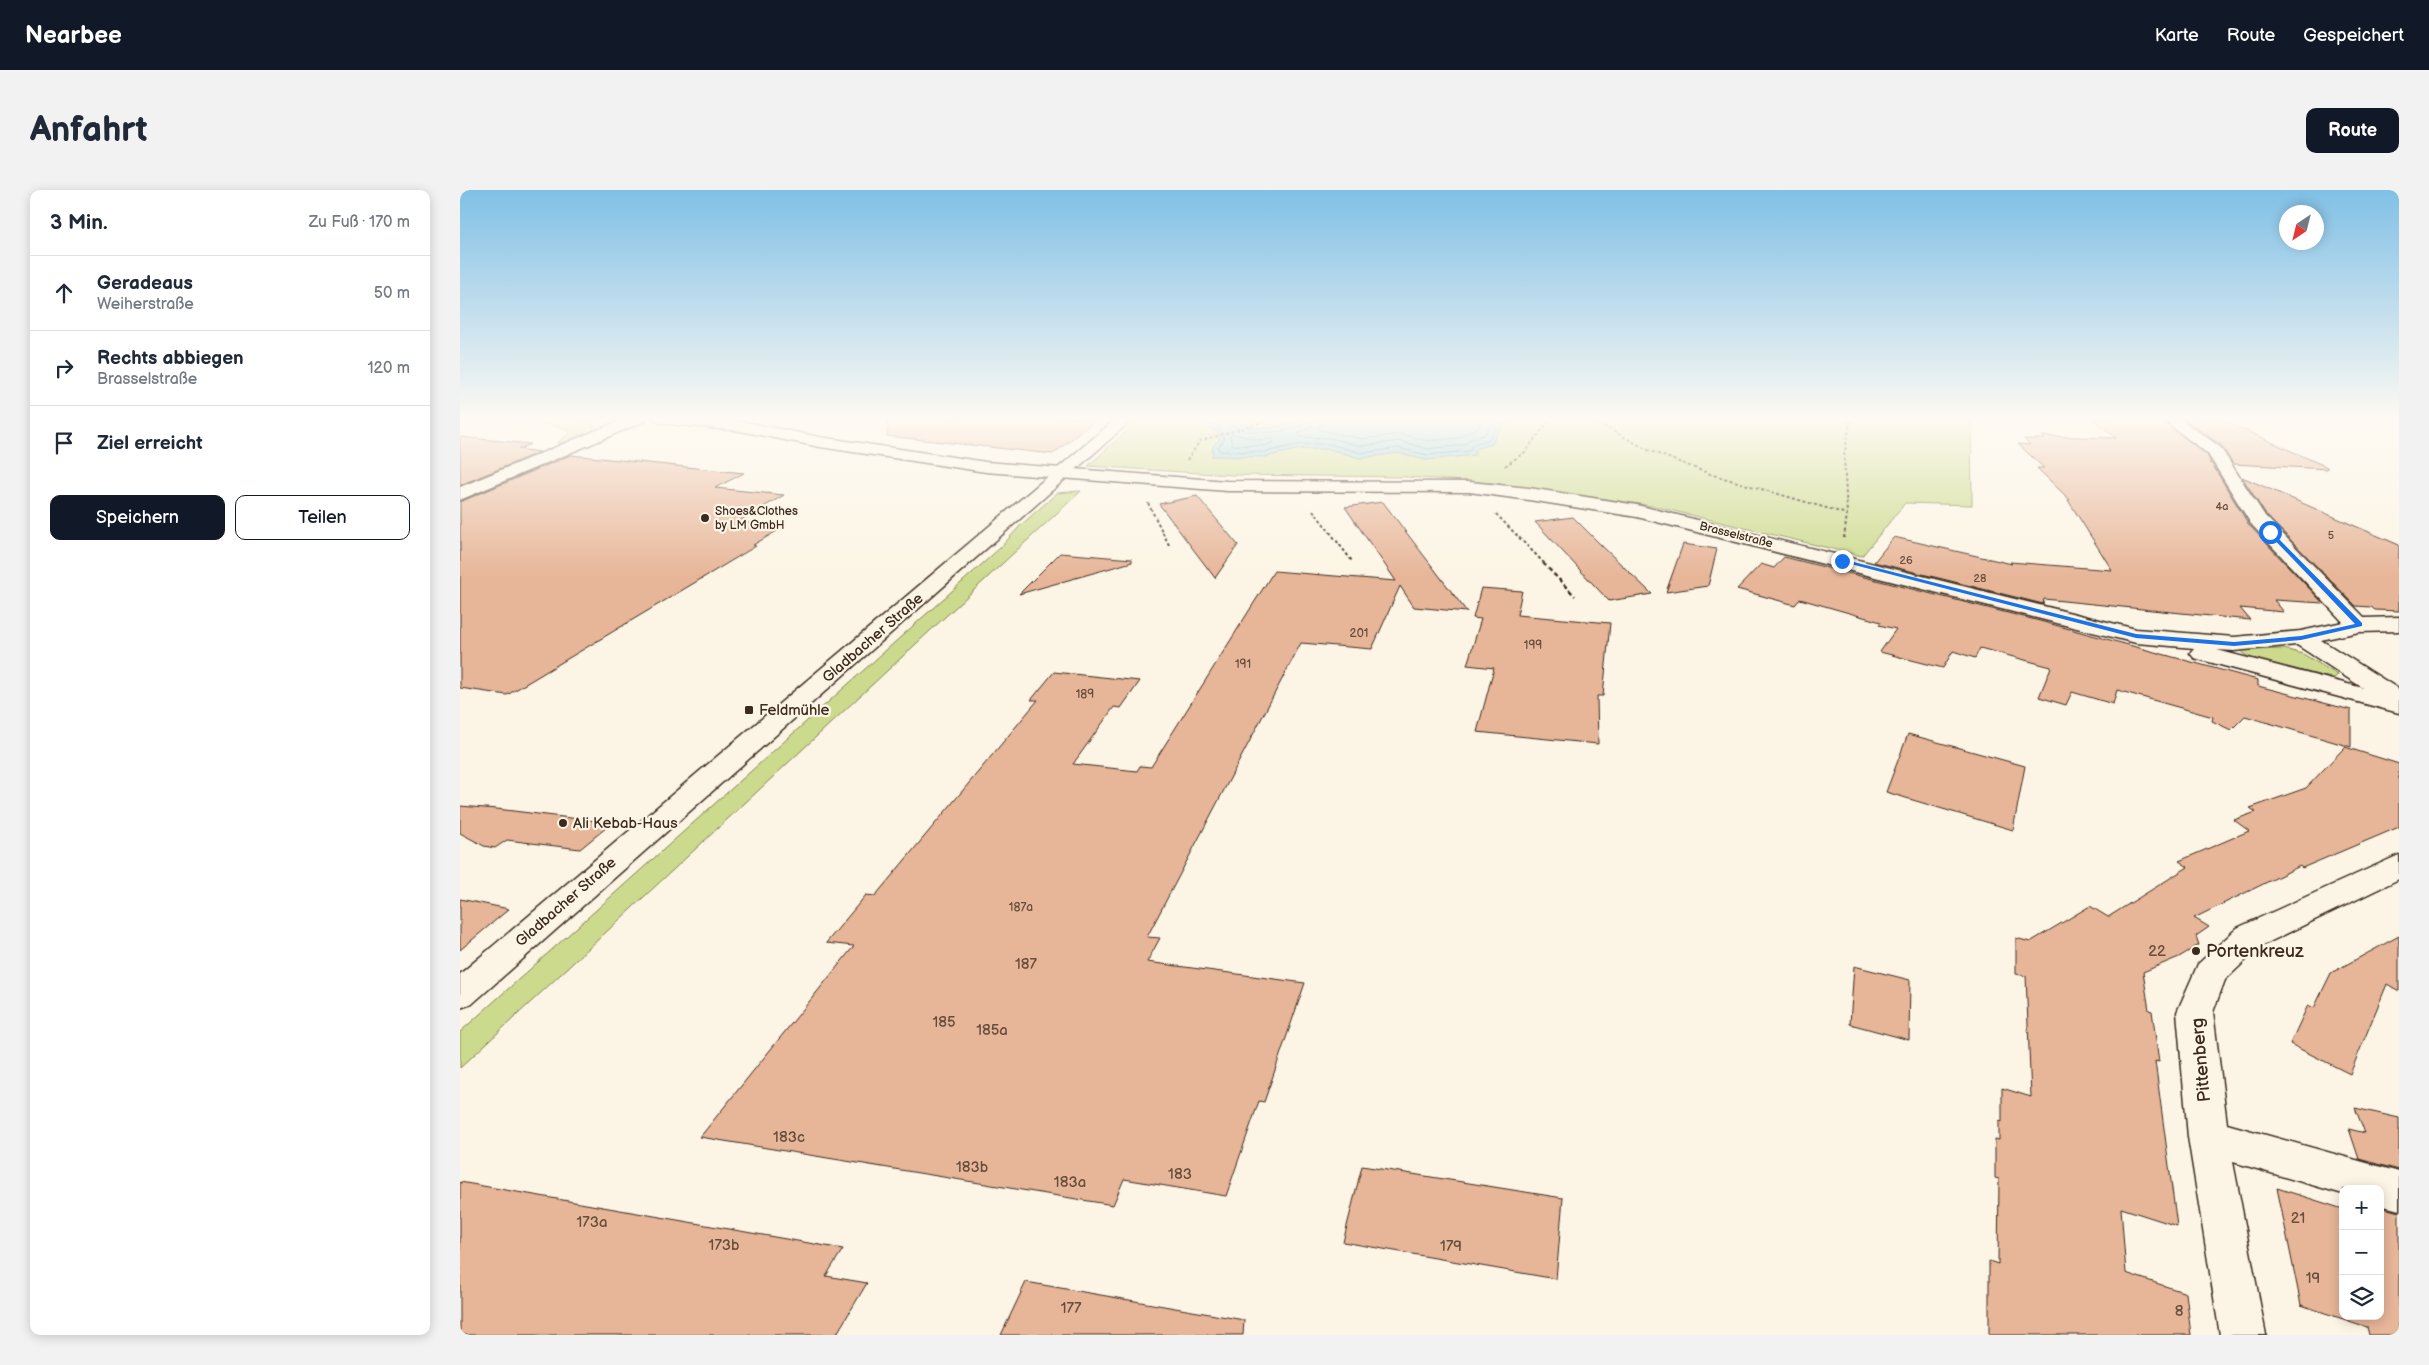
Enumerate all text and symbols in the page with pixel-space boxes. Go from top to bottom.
text: Nearbee [25,21,122,50]
text: Karte [2155,25,2199,46]
text: Route [2227,25,2275,46]
text: Gespeichert [2303,25,2404,46]
button: Route [2306,108,2399,153]
text: Anfahrt [30,109,148,152]
north arrow [2279,205,2324,250]
text: 3 Min. [50,210,108,235]
text: Zu Fuß · 170 m [309,213,410,232]
text: Geradeaus [97,272,193,295]
icon: ahead [50,279,78,307]
text: 50 m [374,284,410,303]
text: Weiherstraße [97,295,194,314]
text: Rechts abbiegen [97,347,244,370]
icon: right [50,354,78,382]
text: 120 m [367,359,410,378]
text: Brasselstraße [97,370,197,389]
icon: arrive [50,429,78,457]
text: Ziel erreicht [97,432,203,455]
button: Speichern [50,495,225,540]
button: Teilen [235,495,410,540]
house number: 4a [2216,500,2228,513]
place label: Shoes&Clothes by LM GmbH [715,504,798,533]
marker: Shoes&Clothes by LM GmbH [699,512,711,524]
street label: Brasselstraße [1698,519,1774,551]
route start [2259,521,2282,544]
house number: 5 [2328,529,2334,542]
route end [1831,550,1854,573]
house number: 26 [1899,554,1913,567]
house number: 28 [1974,572,1986,585]
street label: Gladbacher Straße [819,589,927,687]
house number: 201 [1350,626,1368,641]
house number: 199 [1524,638,1542,653]
house number: 191 [1235,657,1251,672]
house number: 189 [1076,687,1094,702]
place label: Feldmühle [759,701,830,720]
marker: Feldmühle [743,704,755,716]
place label: Ali Kebab-Haus [573,814,678,833]
marker: Ali Kebab-Haus [557,817,569,829]
street label: Gladbacher Straße [512,853,620,951]
house number: 187a [1009,900,1033,915]
place label: Portenkreuz [2206,941,2304,962]
house number: 22 [2148,942,2166,961]
marker: Portenkreuz [2190,945,2202,957]
house number: 187 [1015,955,1038,974]
house number: 185 [932,1013,956,1032]
street label: Pittenberg [2187,1017,2215,1103]
house number: 185a [976,1021,1008,1040]
house number: 183c [773,1128,805,1147]
house number: 183b [956,1158,989,1177]
house number: 183 [1168,1165,1192,1184]
house number: 183a [1054,1173,1086,1192]
map controls [2339,1185,2384,1320]
button: + [2339,1185,2384,1230]
house number: 21 [2291,1209,2305,1228]
house number: 173a [577,1213,607,1232]
button: − [2339,1230,2384,1275]
house number: 173b [709,1236,740,1255]
house number: 179 [1440,1237,1462,1256]
house number: 19 [2306,1269,2320,1288]
button: layers [2339,1275,2384,1320]
house number: 177 [1061,1299,1082,1318]
house number: 8 [2175,1302,2184,1321]

